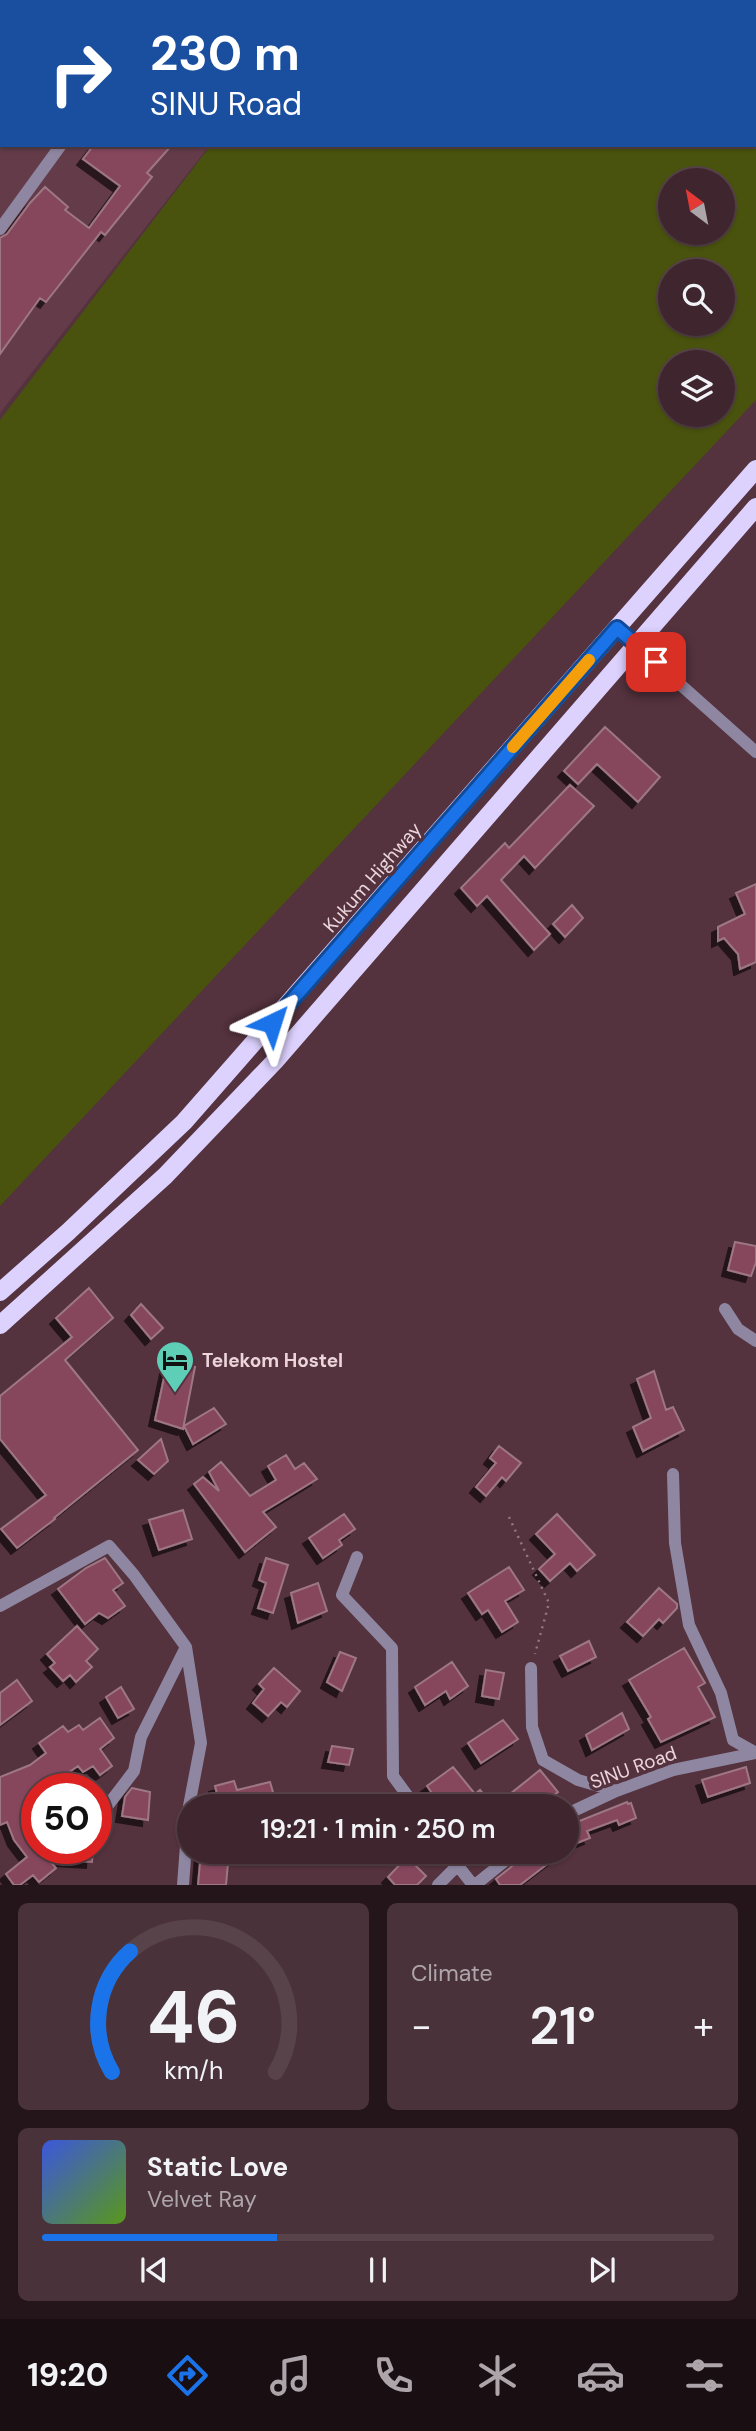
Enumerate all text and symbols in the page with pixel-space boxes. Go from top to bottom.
text: 230 m [150,21,300,85]
icon: right [35,28,126,119]
text: SINU Road [150,83,302,125]
north arrow [658,168,735,245]
map controls [658,168,735,427]
button: search [658,259,735,336]
button: layers [658,350,735,427]
pin [626,632,686,692]
icon: arrive [637,643,675,681]
street label: Kukum Highway [318,817,427,938]
position arrow [235,986,309,1060]
hotel icon: Telekom Hostel [154,1339,196,1394]
place label: Telekom Hostel [202,1348,343,1373]
street label: SINU Road [586,1740,680,1795]
speed limit sign: 50 [21,1773,112,1864]
text: 19:21 · 1 min · 250 m [260,1812,496,1846]
text: Climate [411,1958,493,1988]
text: 46 [147,1971,240,2066]
text: 21° [529,1992,596,2060]
text: − [411,2001,432,2051]
text: + [693,2001,714,2051]
text: km/h [164,2054,223,2087]
text: Static Love [147,2150,288,2184]
text: Velvet Ray [147,2184,257,2214]
icon: previous [135,2251,173,2289]
icon: pause [359,2251,397,2289]
icon: next [583,2251,621,2289]
icon: directions [163,2351,212,2400]
icon: music [266,2351,315,2400]
icon: phone [369,2351,418,2400]
icon: climate [473,2351,522,2400]
icon: car [576,2351,625,2400]
icon: filters [680,2351,729,2400]
text: 19:20 [27,2354,108,2396]

